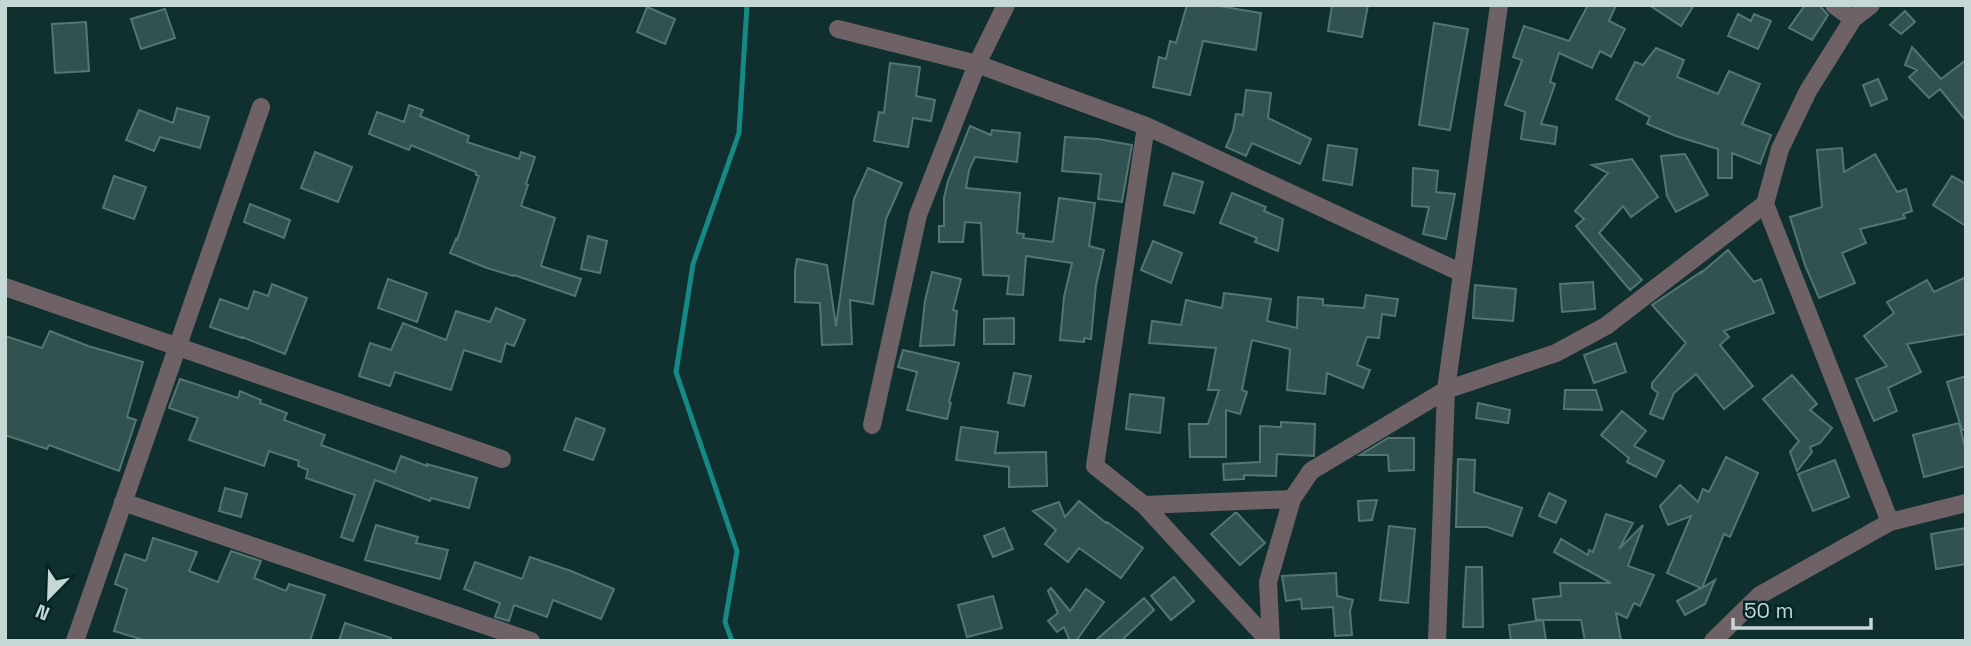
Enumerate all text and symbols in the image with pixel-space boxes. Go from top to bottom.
north arrow [14,562,84,632]
scale bar [1733,586,1871,630]
text: 50 m [1744,597,1794,624]
text: N [32,598,53,626]

